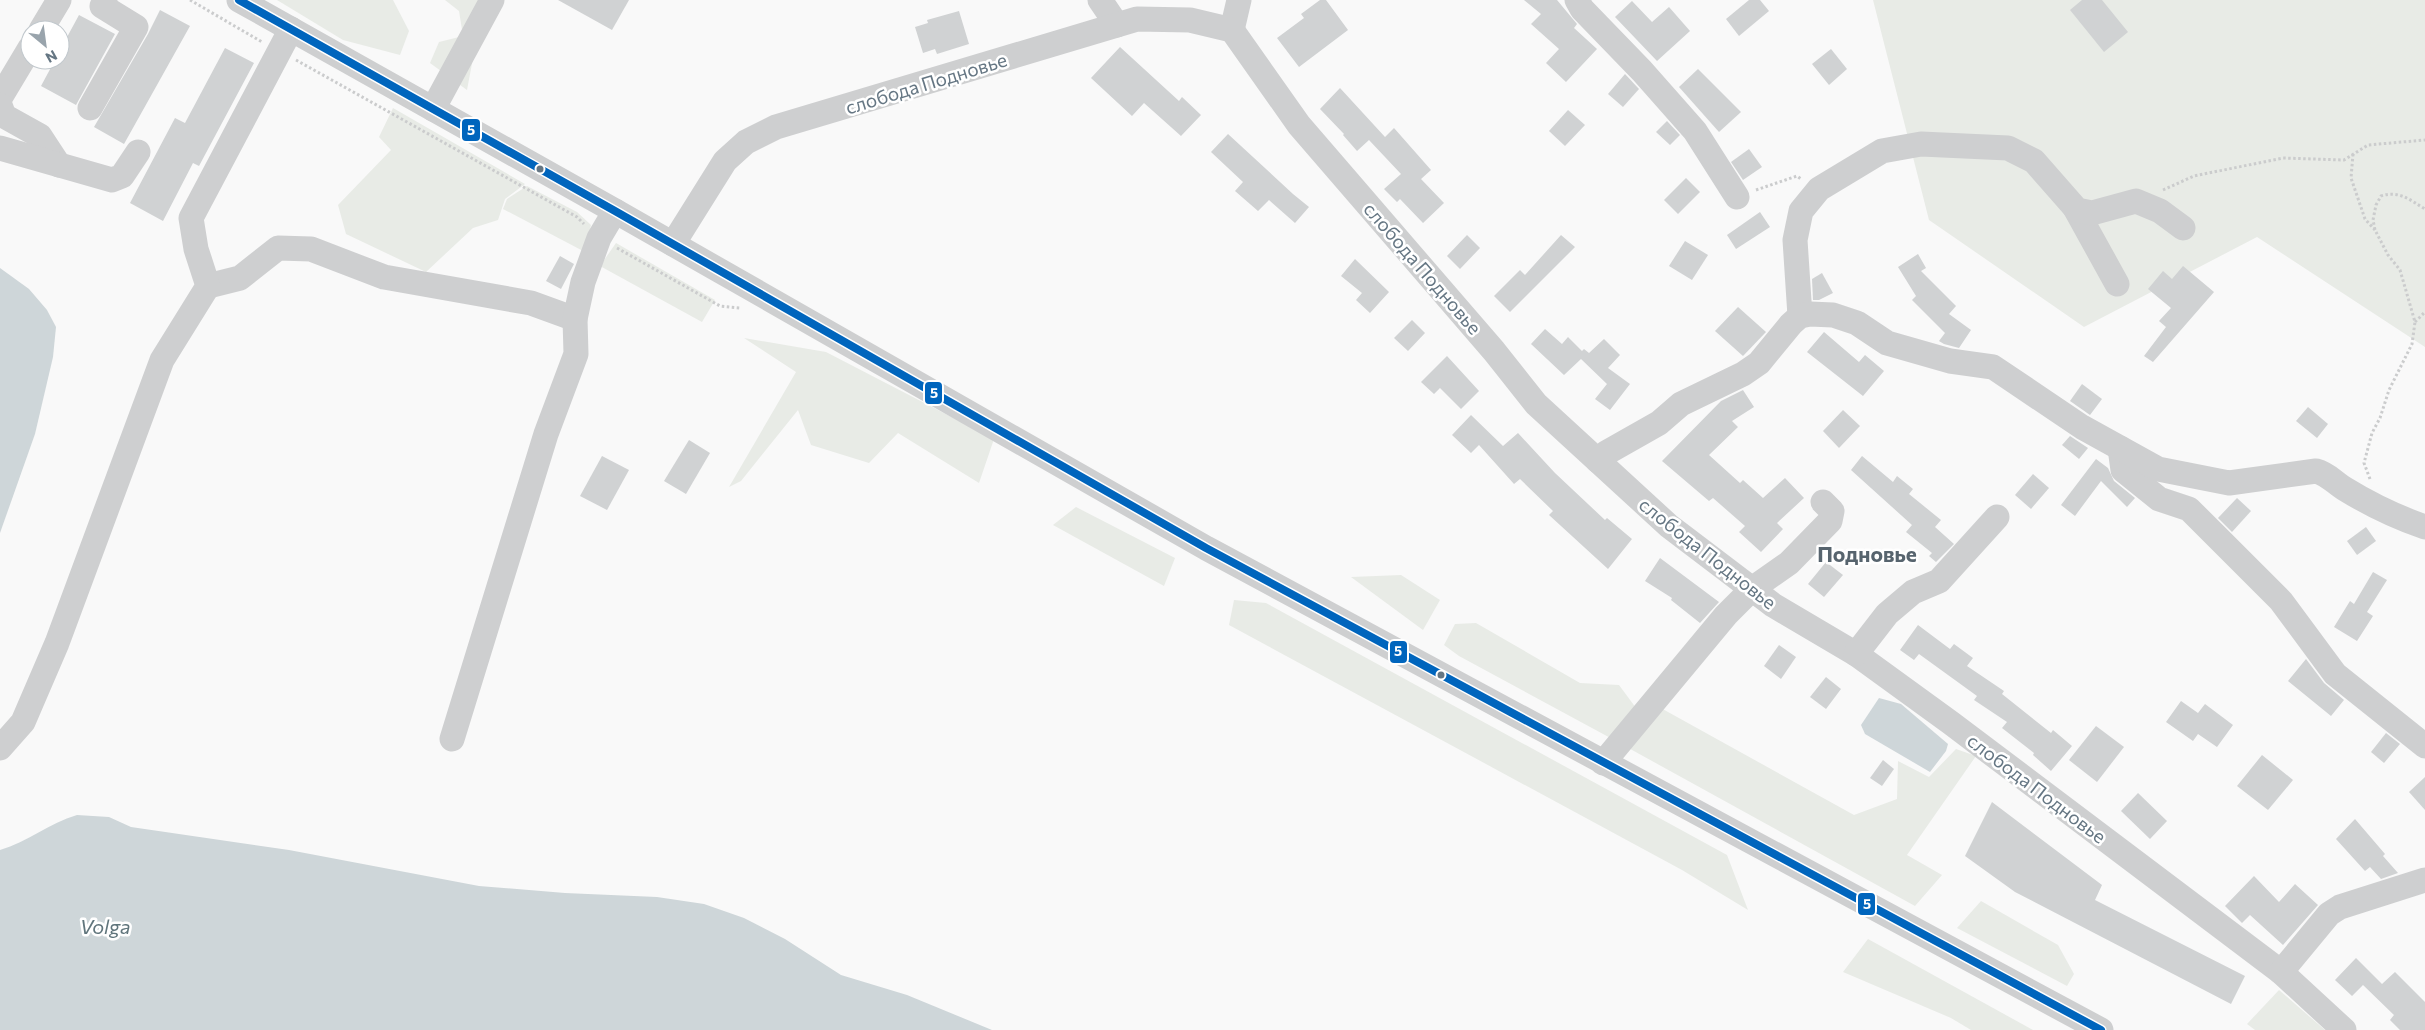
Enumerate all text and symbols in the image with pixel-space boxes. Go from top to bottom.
north arrow [20,20,70,70]
text: N [43,47,60,67]
street label: слобода Подновье [842,47,1010,119]
line badge: 5 [461,118,481,142]
text: 5 [467,121,475,138]
unlabelled marker [535,164,545,174]
street label: слобода Подновье [1359,197,1487,339]
line badge: 5 [924,381,943,405]
text: 5 [930,384,938,401]
street label: слобода Подновье [1635,492,1781,614]
district label: Подновье [1817,541,1917,566]
line badge: 5 [1389,640,1408,664]
text: 5 [1394,642,1402,659]
unlabelled marker [1436,670,1446,680]
street label: слобода Подновье [1963,728,2111,848]
line badge: 5 [1857,892,1876,916]
text: 5 [1863,895,1871,912]
water label: Volga [80,914,130,938]

